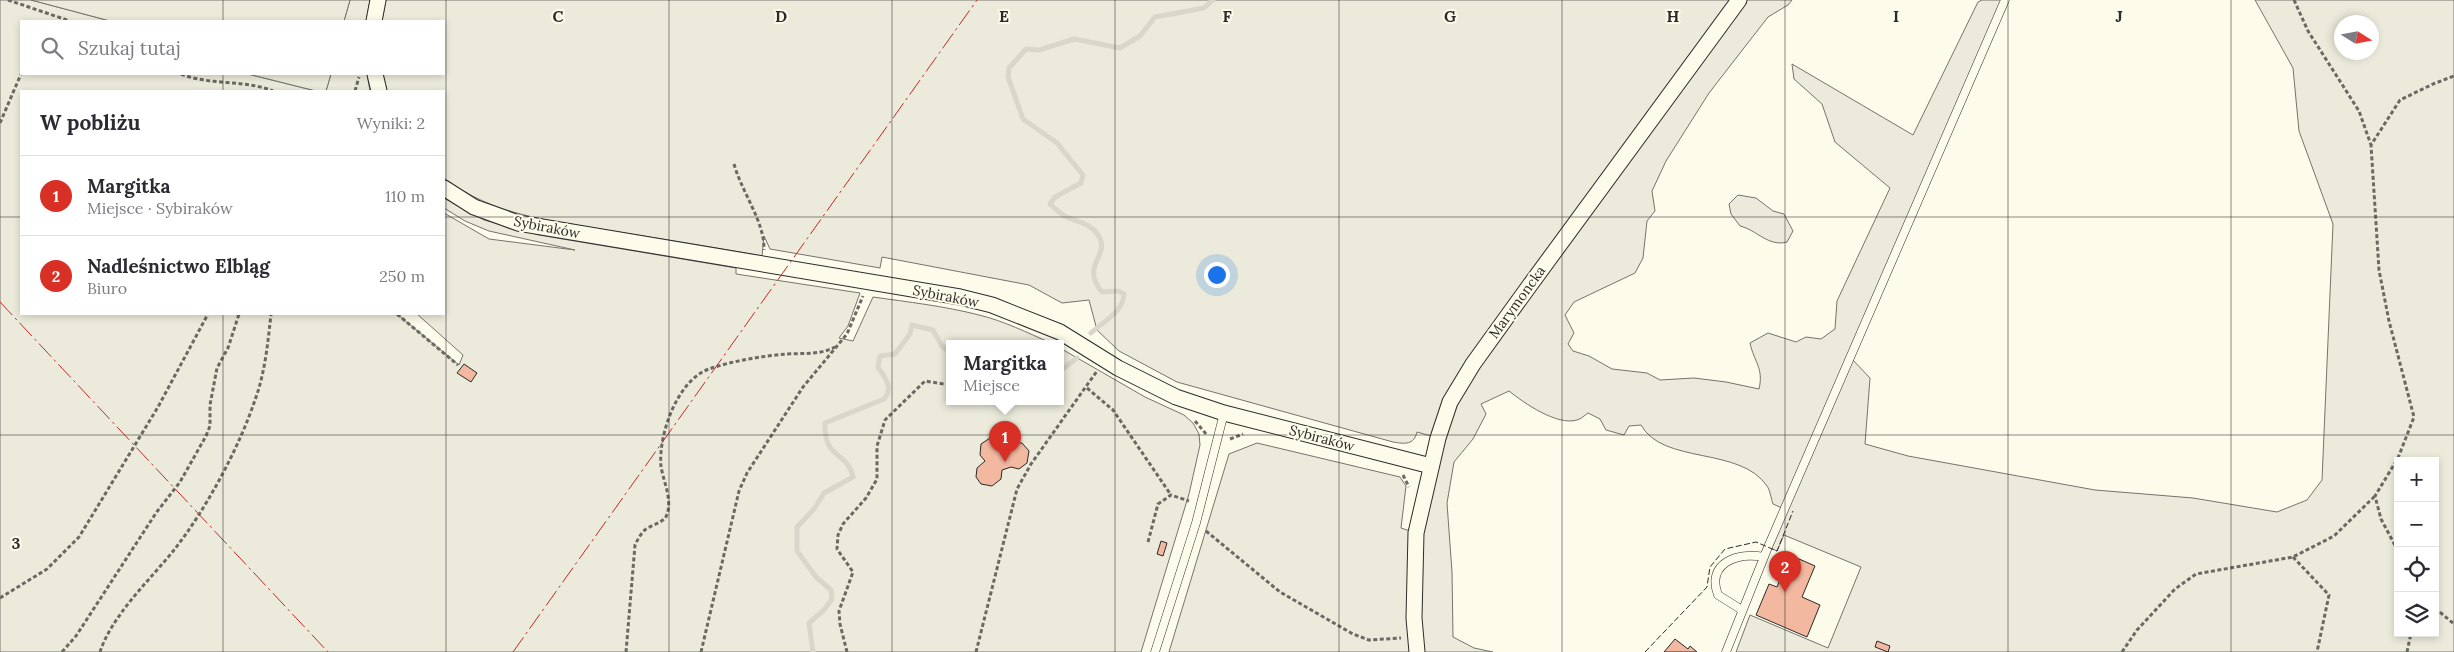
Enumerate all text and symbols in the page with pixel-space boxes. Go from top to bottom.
text: C [552,6,564,26]
text: D [775,6,787,26]
text: E [999,6,1009,26]
text: F [1222,6,1232,26]
text: G [1444,6,1456,26]
text: H [1667,6,1680,26]
text: I [1893,6,1899,26]
text: J [2115,6,2123,26]
north arrow [2334,15,2379,60]
search box [20,20,445,75]
icon: search [38,34,66,62]
text: Szukaj tutaj [78,36,181,60]
text: W pobliżu [40,109,140,136]
text: Wyniki: 2 [357,113,425,133]
text: Margitka [87,174,170,198]
text: 1 [53,186,59,206]
text: 110 m [385,186,425,206]
text: Miejsce · Sybiraków [87,198,233,218]
street label: Sybiraków [512,212,582,242]
text: Nadleśnictwo Elbląg [87,254,270,278]
your location [1204,262,1230,288]
street label: Marymoncka [1485,262,1549,342]
text: 2 [52,266,60,286]
text: 250 m [379,266,425,286]
text: Biuro [87,278,127,298]
street label: Sybiraków [911,281,981,311]
popup [946,340,1064,405]
text: Margitka [963,351,1047,375]
text: Miejsce [963,375,1020,395]
pin: 1 [989,421,1021,462]
street label: Sybiraków [1287,421,1358,456]
map controls [2394,457,2439,637]
button: + [2394,457,2439,502]
button: − [2394,502,2439,547]
text: 3 [12,533,21,553]
button: locate [2394,547,2439,592]
pin: 2 [1769,551,1801,592]
button: layers [2394,592,2439,637]

